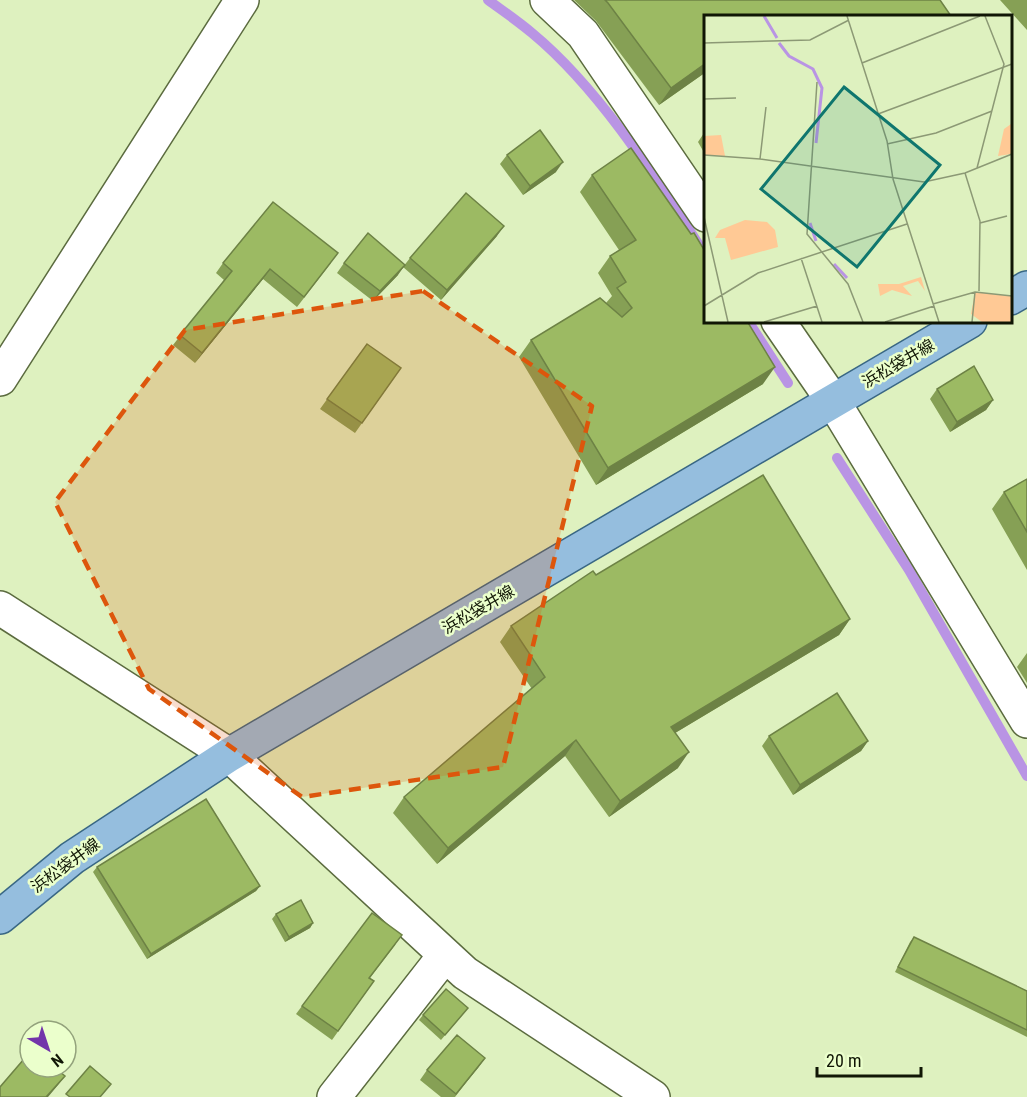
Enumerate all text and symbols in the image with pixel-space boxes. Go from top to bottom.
inset map [704,15,1012,322]
street label: 浜松袋井線 [859,335,938,392]
street label: 浜松袋井線 [439,581,518,638]
street label: 浜松袋井線 [27,834,103,897]
north arrow [18,1019,78,1079]
scale bar [817,1040,920,1078]
text: N [47,1050,67,1071]
text: 20 m [826,1050,861,1071]

